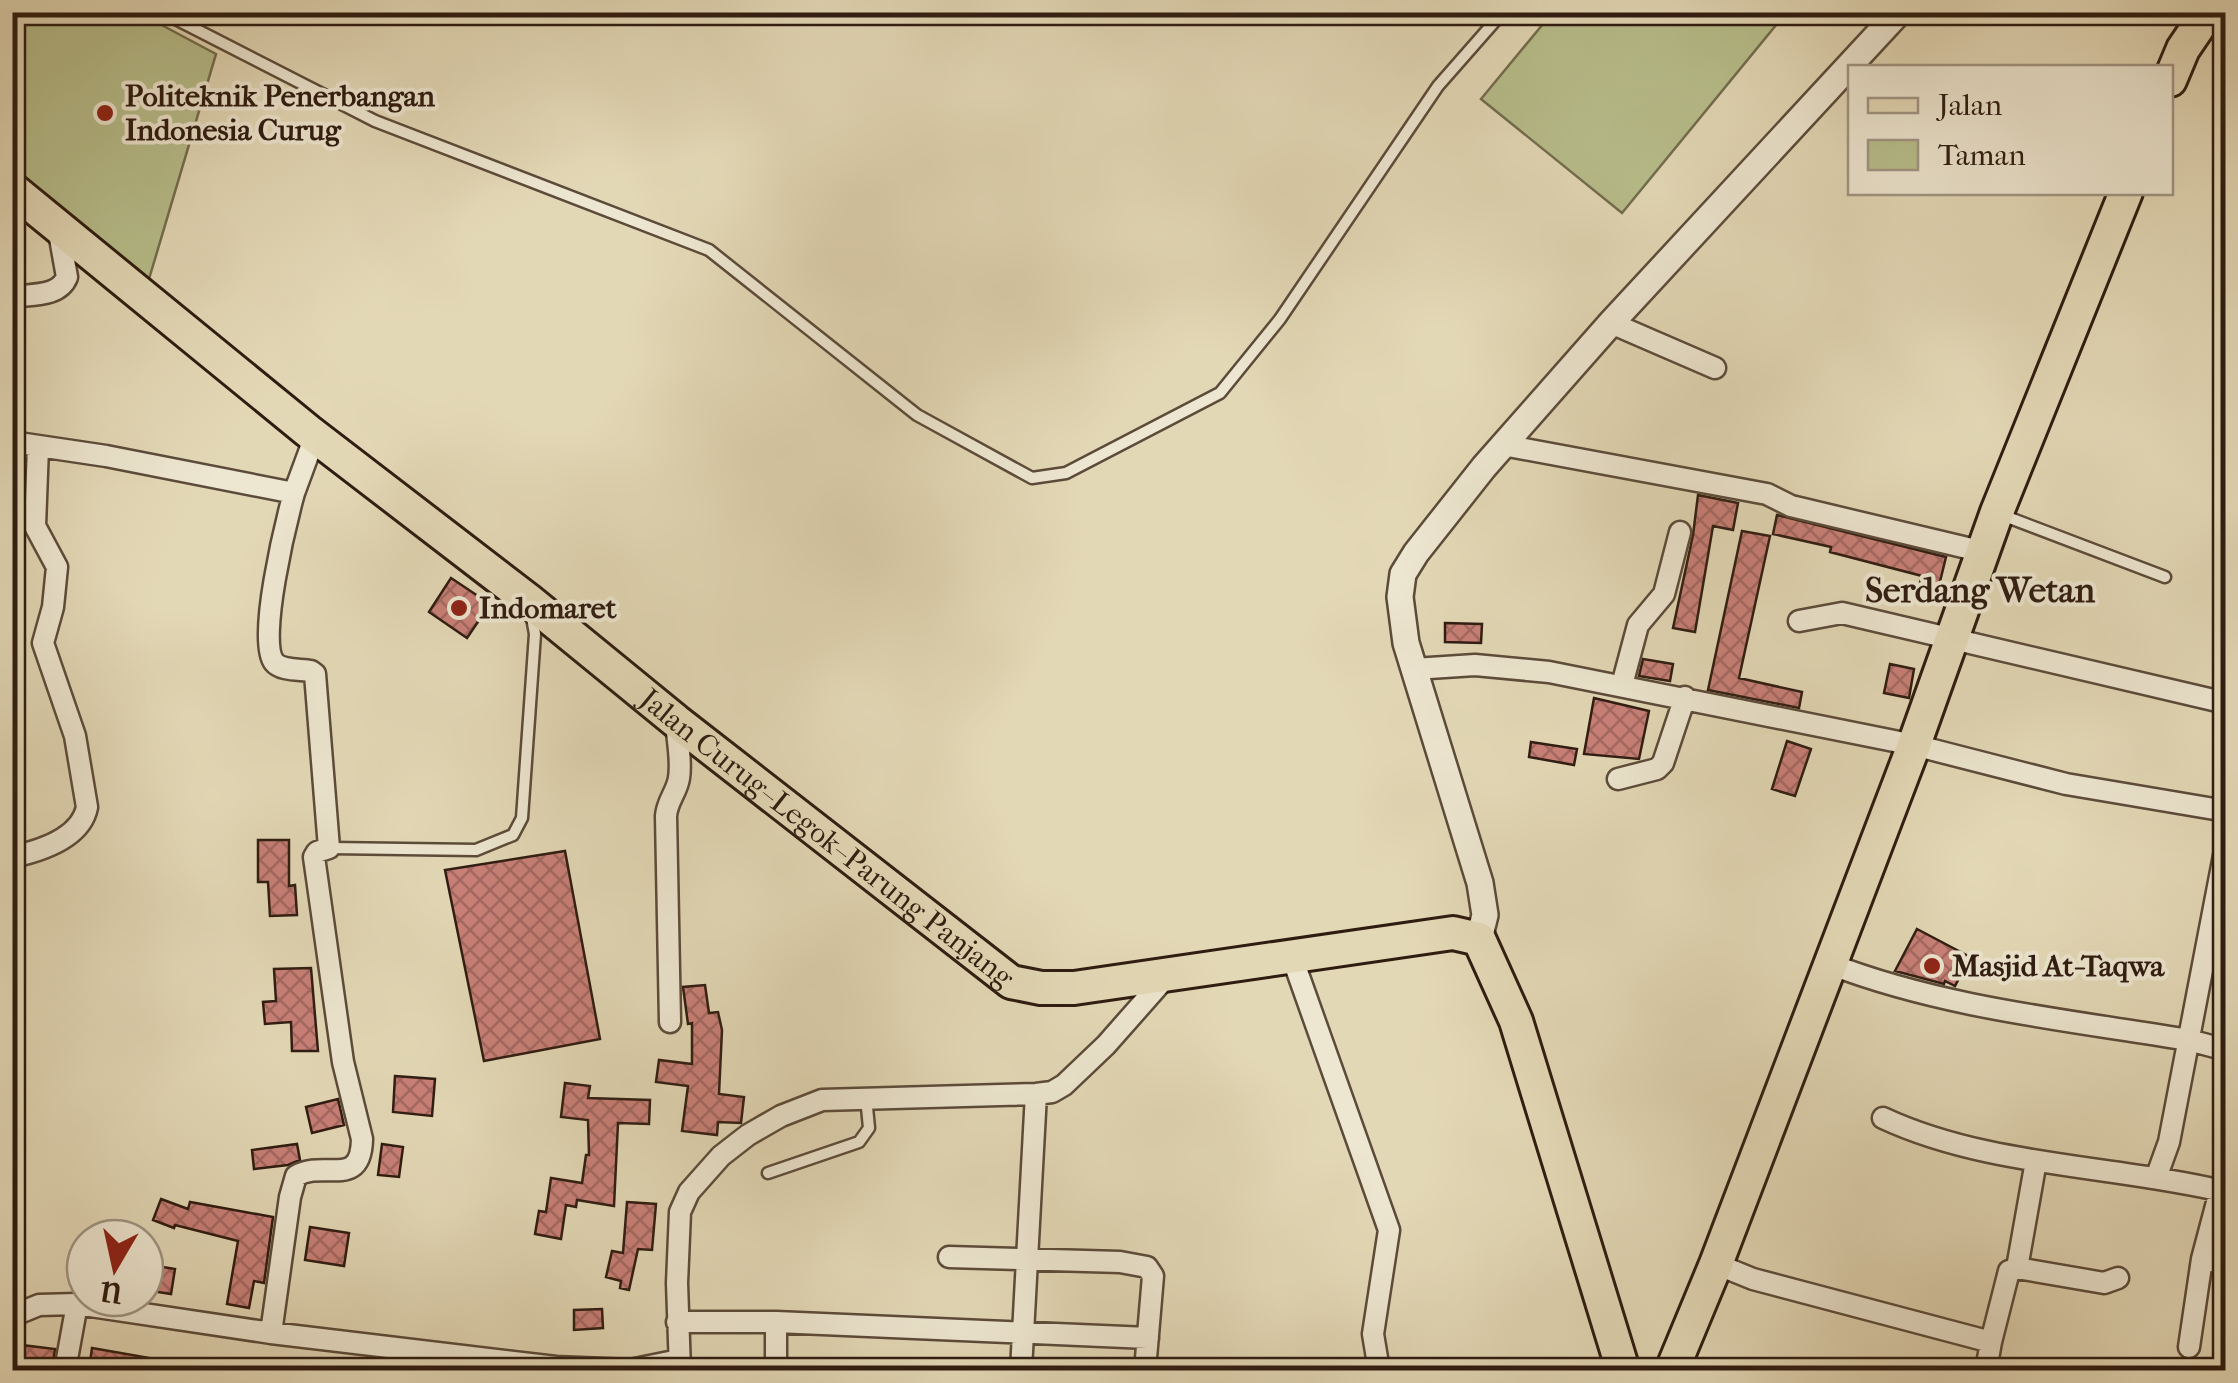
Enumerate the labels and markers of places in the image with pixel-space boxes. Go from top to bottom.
place label: Politeknik Penerbangan Indonesia Curug [125,79,435,148]
marker: Politeknik Penerbangan Indonesia Curug [94,102,116,124]
place label: Indomaret [479,591,617,626]
marker: Indomaret [448,597,470,619]
place label: Masjid At-Taqwa [1952,949,2165,984]
marker: Masjid At-Taqwa [1921,955,1943,977]

